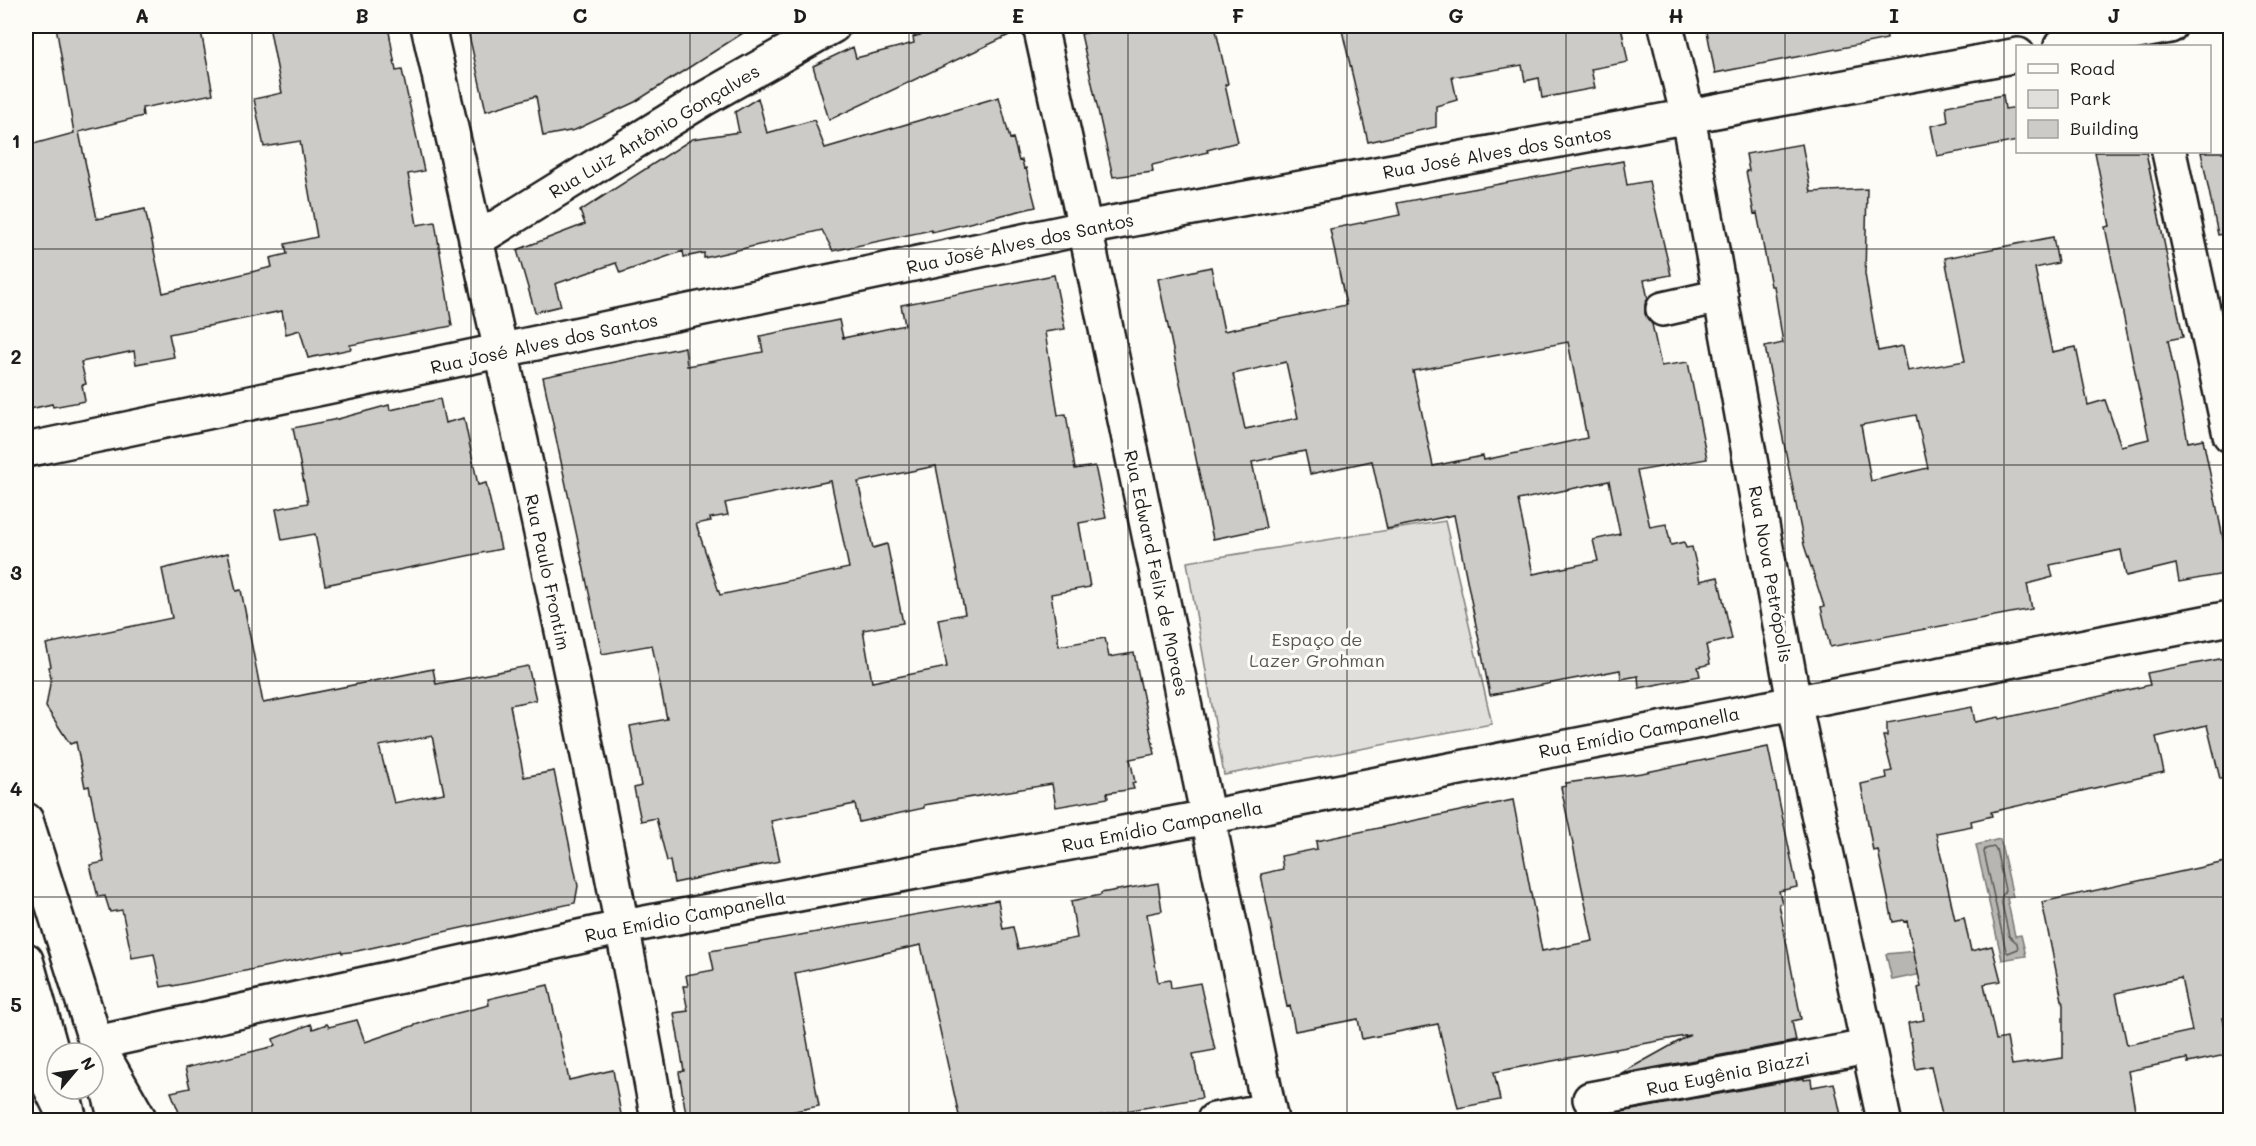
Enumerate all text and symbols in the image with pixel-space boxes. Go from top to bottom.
text: A [135,2,149,28]
text: B [355,2,369,28]
text: C [573,2,588,28]
text: D [793,2,807,28]
text: E [1012,2,1024,28]
text: F [1232,2,1245,28]
text: G [1448,2,1464,28]
text: H [1668,2,1684,28]
text: I [1889,2,1899,28]
text: J [2107,2,2121,28]
legend [2016,45,2211,153]
text: Road [2070,56,2115,80]
street label: Rua Luiz Antônio Gonçalves [544,58,764,204]
text: Park [2070,86,2111,110]
text: Building [2070,116,2138,140]
street label: Rua José Alves dos Santos [1381,120,1613,184]
text: 1 [12,127,20,153]
street label: Rua José Alves dos Santos [904,207,1136,279]
street label: Rua José Alves dos Santos [428,307,660,379]
text: 2 [10,343,22,369]
street label: Rua Edward Felix de Moraes [1119,448,1195,698]
street label: Rua Nova Petrópolis [1744,484,1798,664]
street label: Rua Paulo Frontim [520,492,576,652]
text: 3 [10,559,22,585]
park label: Espaço de Lazer Grohman [1249,627,1385,672]
street label: Rua Emídio Campanella [1537,701,1741,763]
text: 4 [10,775,23,801]
street label: Rua Emídio Campanella [1060,795,1264,857]
street label: Rua Emídio Campanella [583,885,787,947]
text: 5 [10,991,22,1017]
north arrow [45,1041,105,1101]
street label: Rua Eugênia Biazzi [1644,1045,1812,1101]
text: N [76,1053,101,1074]

